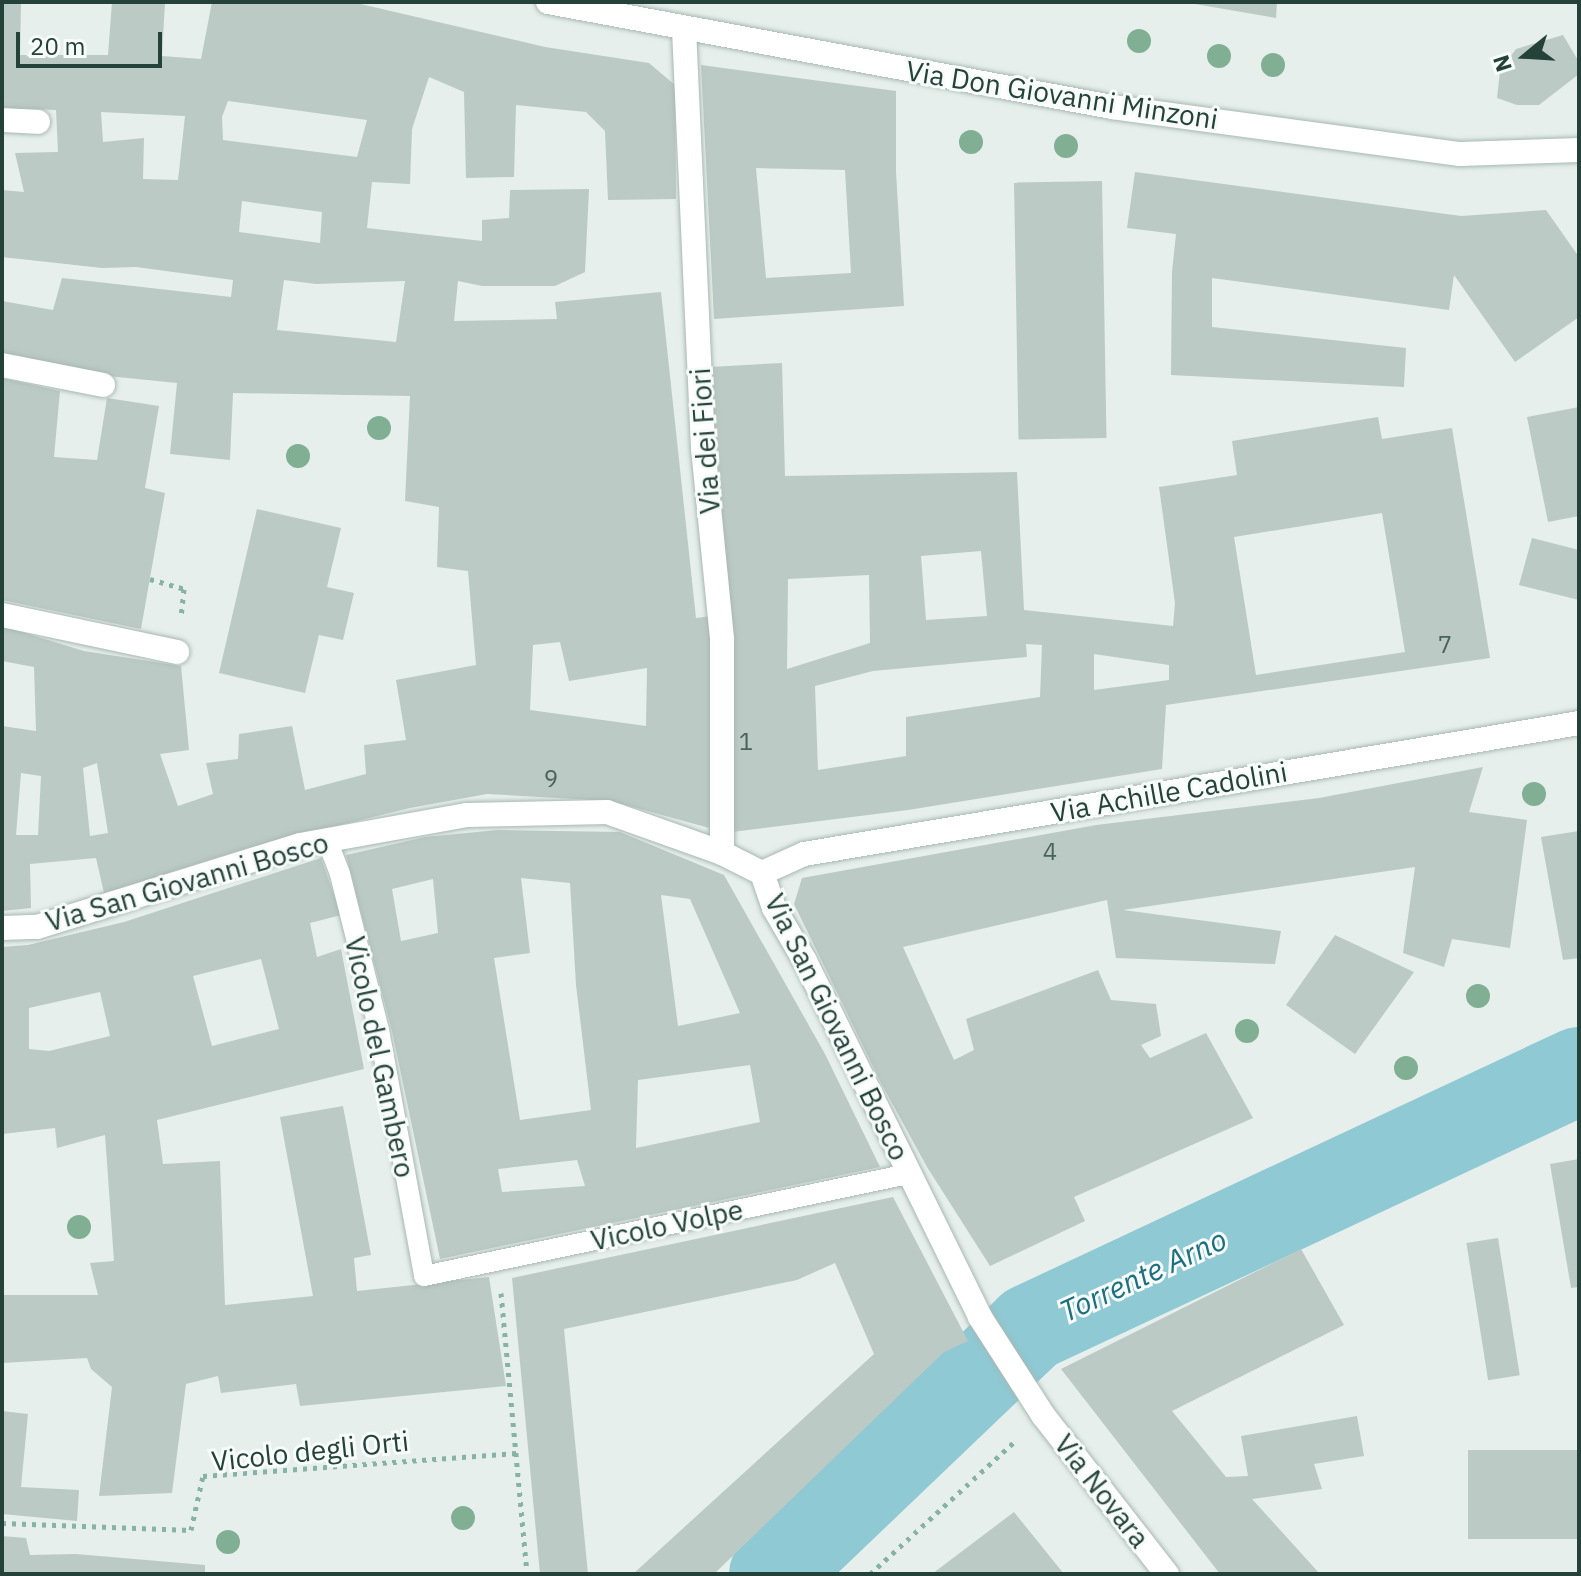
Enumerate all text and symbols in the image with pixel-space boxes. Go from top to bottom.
scale bar [20,16,166,66]
north arrow [1485,16,1565,96]
text: 20 m [30,30,85,62]
text: N [1485,52,1518,76]
street label: Via Don Giovanni Minzoni [904,54,1220,136]
street label: Via dei Fiori [683,367,727,515]
house number: 7 [1438,631,1452,659]
house number: 1 [739,728,753,756]
street label: Via Achille Cadolini [1048,755,1290,829]
house number: 9 [544,765,558,793]
street label: Via San Giovanni Bosco [42,826,332,938]
house number: 4 [1043,838,1057,866]
street label: Via San Giovanni Bosco [758,888,916,1166]
street label: Vicolo del Gambero [338,933,422,1181]
street label: Vicolo Volpe [588,1192,746,1258]
water label: Torrente Arno [1054,1221,1232,1329]
street label: Vicolo degli Orti [210,1424,410,1478]
street label: Via Novara [1047,1428,1157,1554]

